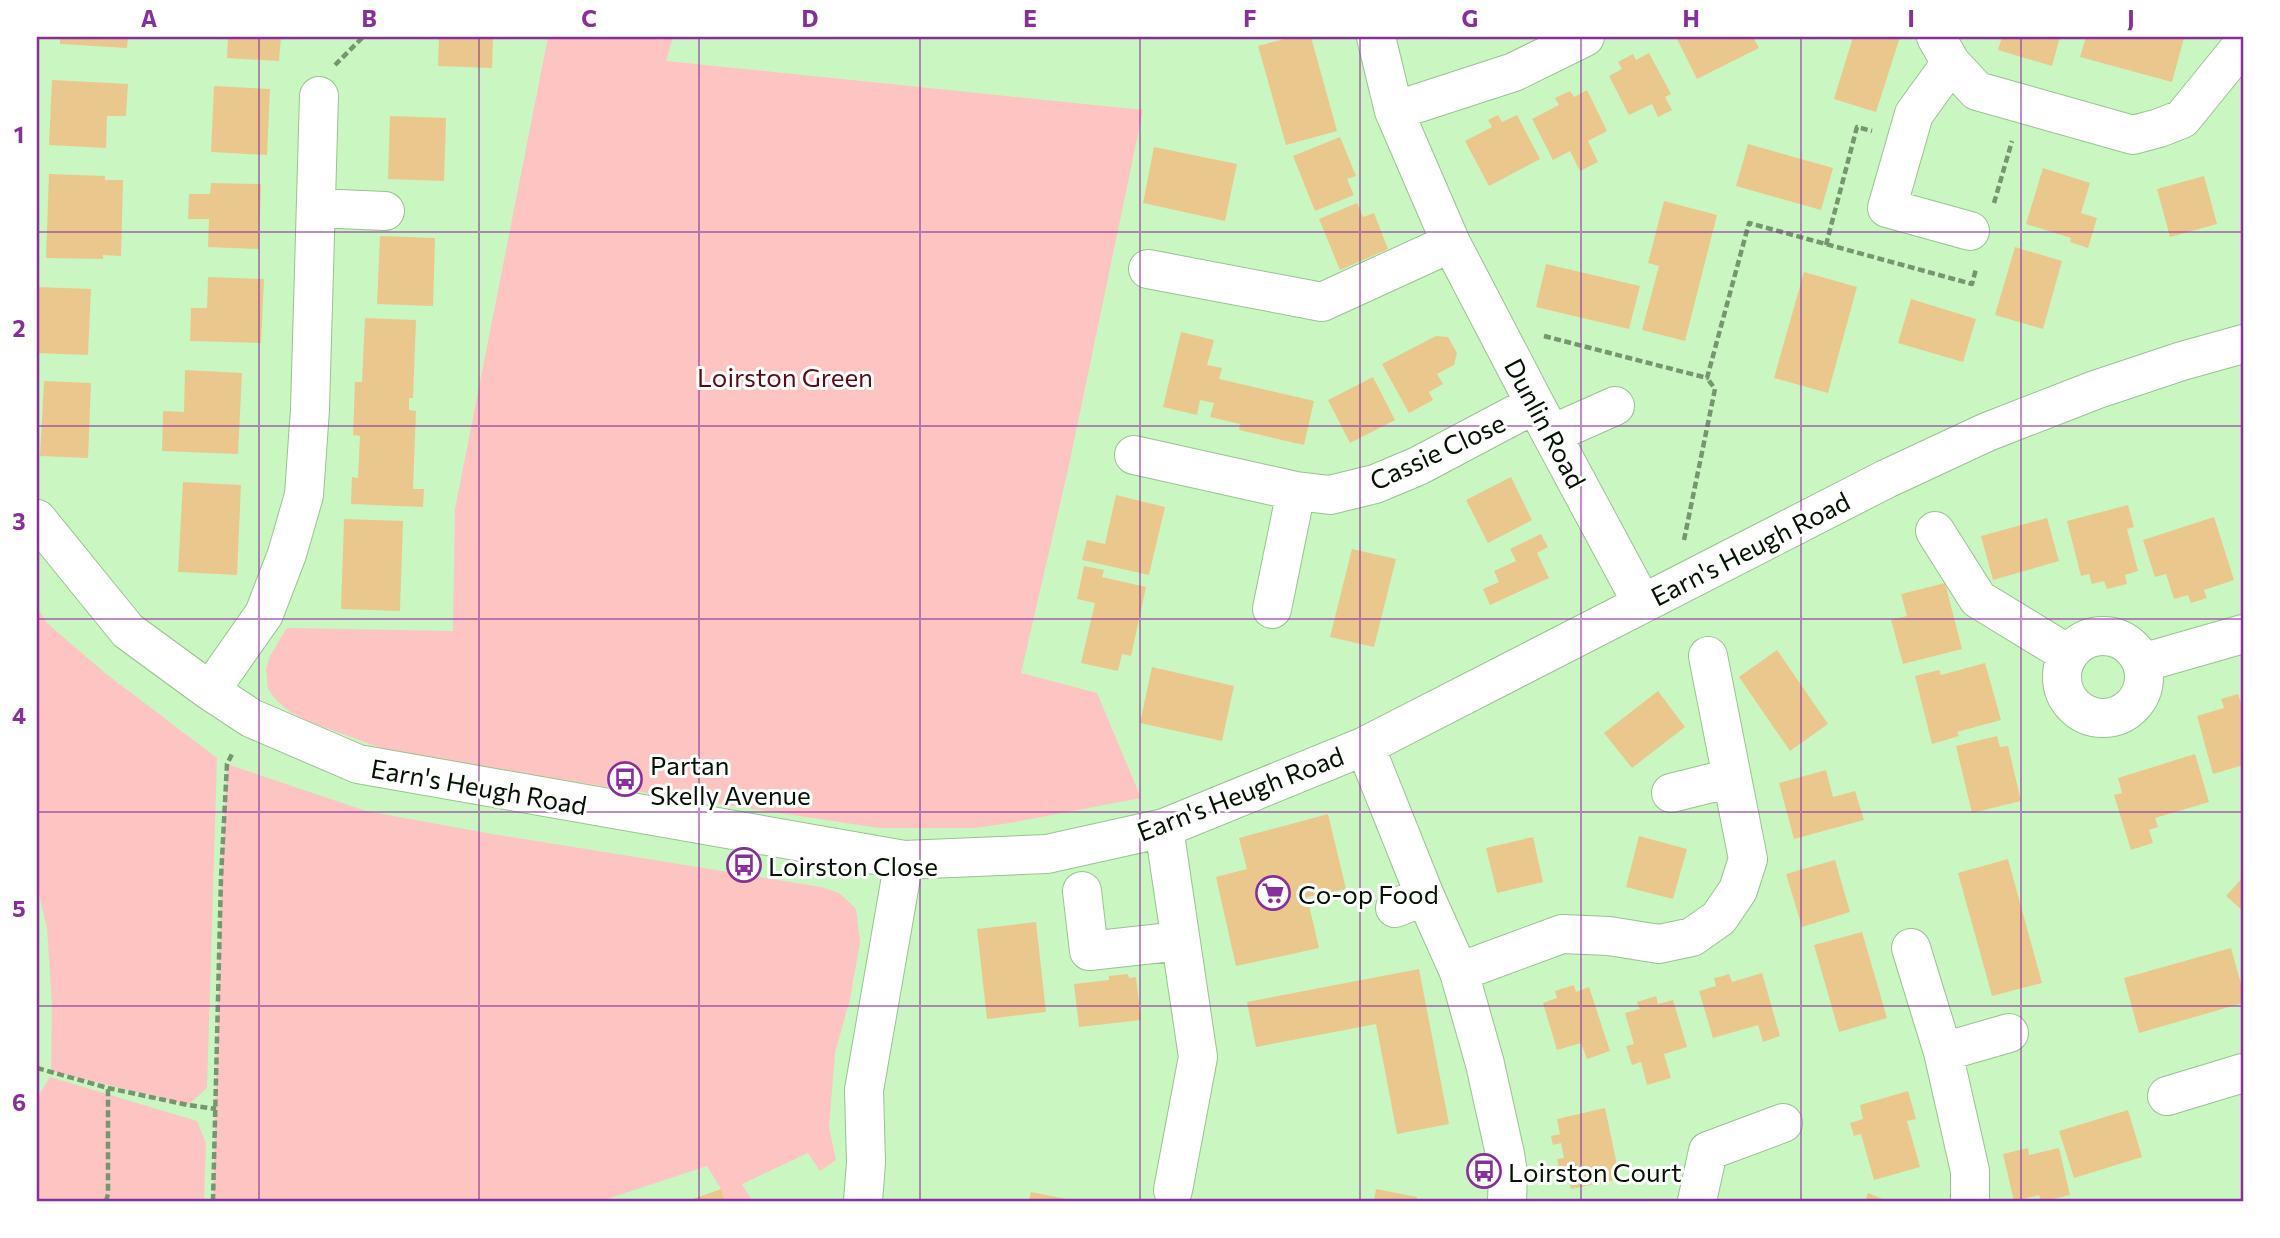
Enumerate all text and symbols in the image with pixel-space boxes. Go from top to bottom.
text: A [141,4,158,32]
text: B [361,4,377,32]
text: C [581,4,597,32]
text: D [802,4,819,32]
text: E [1023,4,1037,32]
text: F [1243,4,1257,32]
text: G [1462,4,1478,32]
text: H [1682,4,1700,32]
text: I [1907,4,1915,32]
text: J [2127,4,2135,32]
text: 1 [14,120,24,148]
text: 2 [12,314,26,342]
street label: Dunlin Road [1499,353,1593,493]
park label: Loirston Green [697,361,873,392]
street label: Cassie Close [1364,406,1510,496]
street label: Earn's Heugh Road [1645,485,1855,611]
text: 3 [12,507,26,535]
text: 4 [12,701,26,729]
street label: Earn's Heugh Road [1132,739,1348,847]
place label: Partan Skelly Avenue [650,749,811,810]
street label: Earn's Heugh Road [369,752,589,820]
bus stop icon: Partan Skelly Avenue [606,760,644,798]
bus stop icon: Loirston Close [725,846,763,884]
place label: Loirston Close [768,850,938,881]
supermarket icon: Co-op Food [1254,874,1292,912]
place label: Co-op Food [1298,878,1439,909]
text: 5 [12,894,26,922]
text: 6 [12,1088,26,1116]
bus stop icon: Loirston Court [1465,1152,1503,1190]
place label: Loirston Court [1508,1156,1682,1187]

